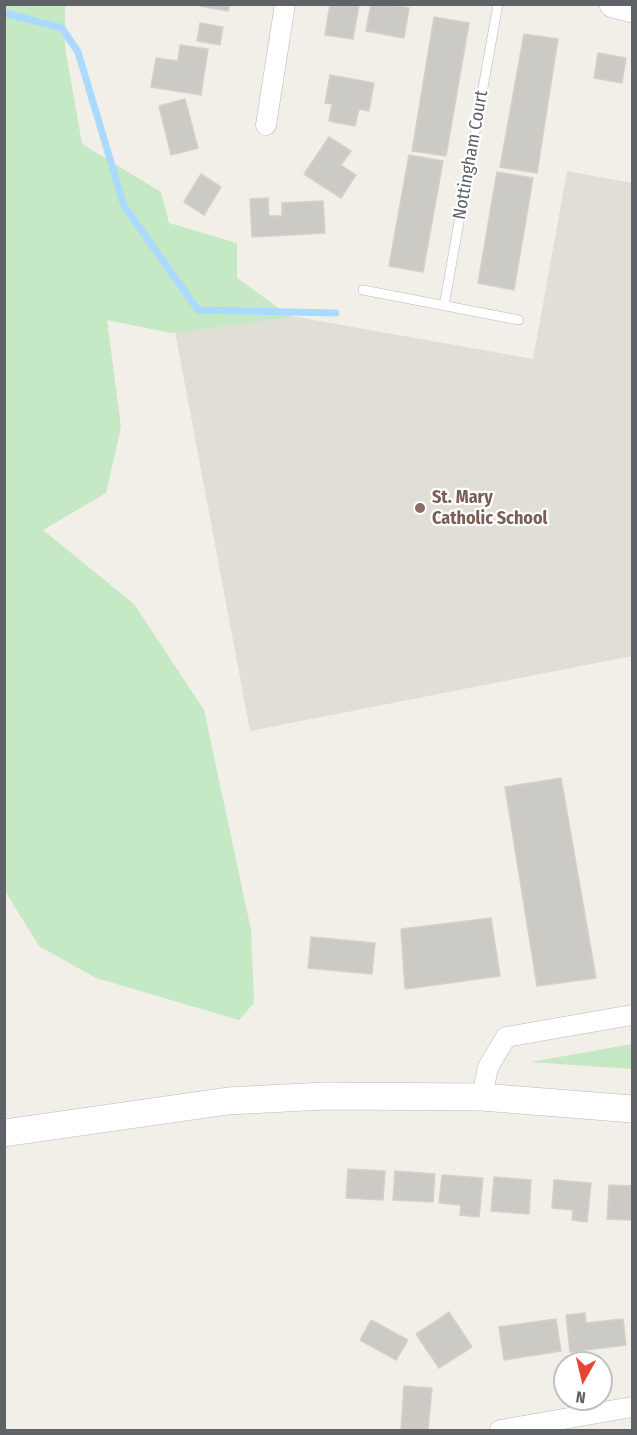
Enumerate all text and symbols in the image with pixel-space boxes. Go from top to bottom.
street label: Nottingham Court [449,89,493,221]
place label: St. Mary Catholic School [432,487,548,530]
marker: St. Mary Catholic School [413,501,427,515]
north arrow [553,1351,613,1411]
text: N [575,1387,587,1407]

